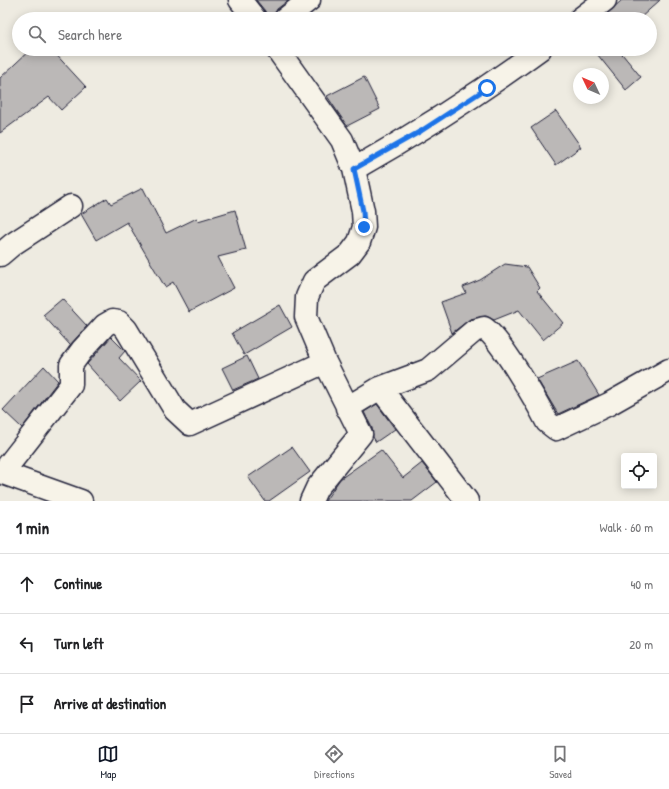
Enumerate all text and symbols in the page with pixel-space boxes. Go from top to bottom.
search box [12,12,657,56]
icon: search [26,23,48,45]
text: Search here [58,24,122,45]
north arrow [573,68,609,104]
route start [478,79,496,97]
route end [355,218,373,236]
map controls [621,453,657,489]
button: locate [621,453,657,489]
text: 1 min [16,516,49,539]
text: Walk · 60 m [600,518,653,536]
icon: ahead [16,573,38,595]
text: Continue [54,573,102,594]
text: 40 m [630,575,653,593]
icon: left [16,633,38,655]
text: Turn left [54,633,104,654]
text: 20 m [629,635,653,653]
icon: arrive [16,693,38,715]
text: Arrive at destination [54,693,166,714]
tab: Map [97,743,119,781]
tab: Directions [314,743,355,781]
tab: Saved [549,743,572,781]

